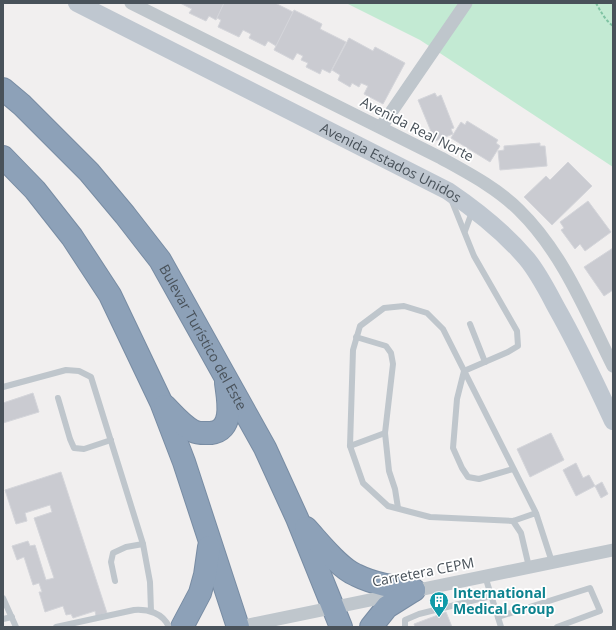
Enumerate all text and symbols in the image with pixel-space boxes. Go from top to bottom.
street label: Avenida Real Norte [357,92,477,165]
street label: Avenida Estados Unidos [317,118,466,207]
street label: Bulevar Turístico del Este [155,261,252,413]
street label: Carretera CEPM [370,552,476,591]
place label: International Medical Group [453,583,555,618]
building icon: International Medical Group [428,590,450,618]

